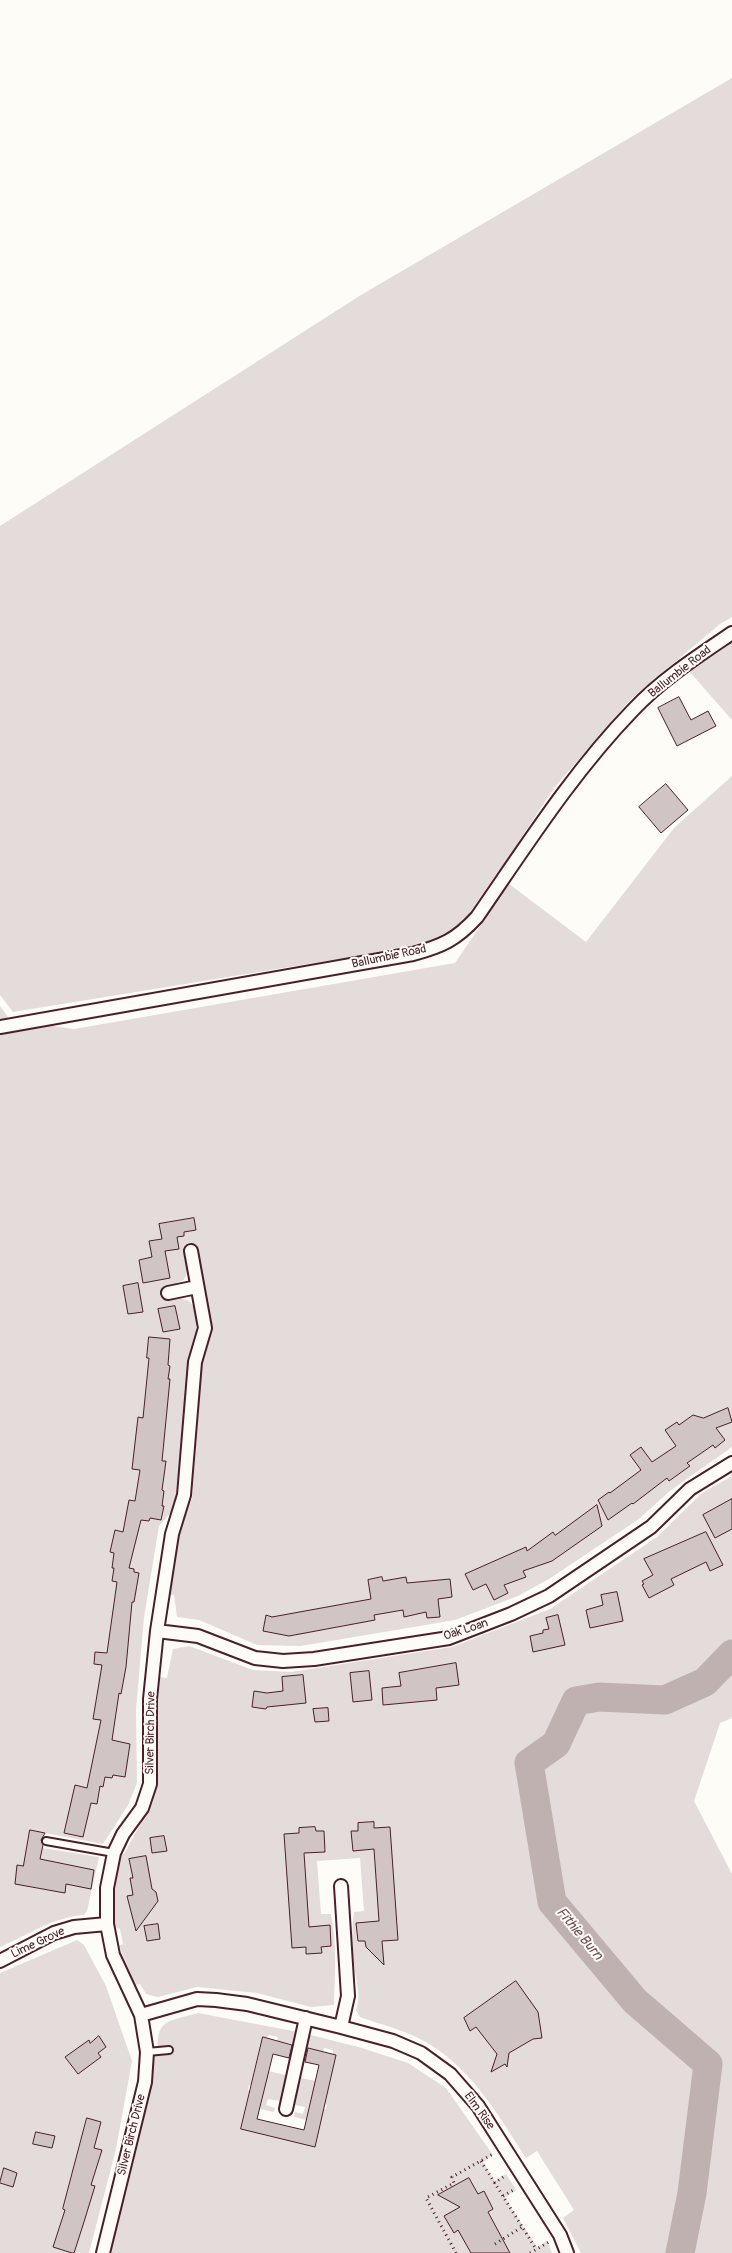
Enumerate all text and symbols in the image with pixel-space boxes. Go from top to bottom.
street label: Ballumbie Road [646,643,714,701]
street label: Ballumbie Road [350,942,428,972]
street label: Oak Loan [442,1616,490,1644]
street label: Silver Birch Drive [143,1691,159,1775]
water label: Fithie Burn [552,1904,606,1964]
street label: Lime Grove [9,1924,67,1962]
street label: Elm Rise [461,2089,497,2133]
street label: Silver Birch Drive [115,2093,149,2177]

